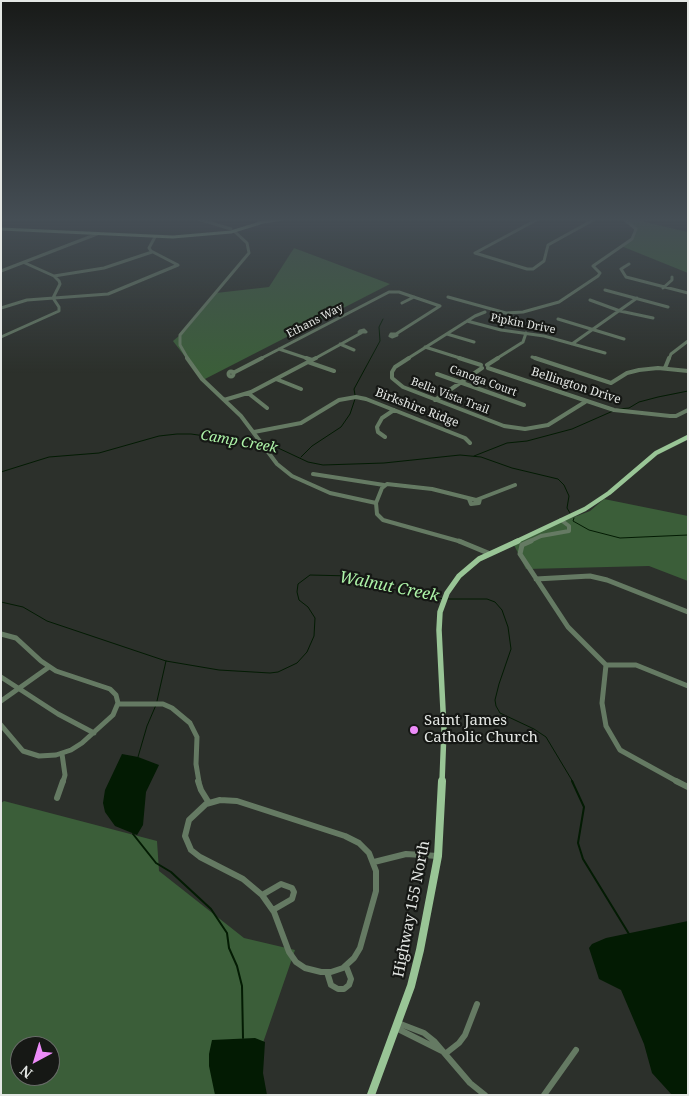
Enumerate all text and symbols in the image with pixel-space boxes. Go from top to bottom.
street label: Ethans Way [284,301,346,341]
street label: Pipkin Drive [489,311,557,337]
street label: Canoga Court [448,363,518,399]
street label: Bellington Drive [529,365,623,407]
street label: Bella Vista Trail [409,375,491,417]
street label: Birkshire Ridge [373,385,461,431]
water label: Camp Creek [199,427,279,457]
water label: Walnut Creek [337,568,441,606]
place label: Saint James Catholic Church [424,712,538,747]
marker: Saint James Catholic Church [408,724,420,736]
street label: Highway 155 North [390,839,434,979]
north arrow [10,1036,60,1086]
text: N [16,1061,36,1083]

